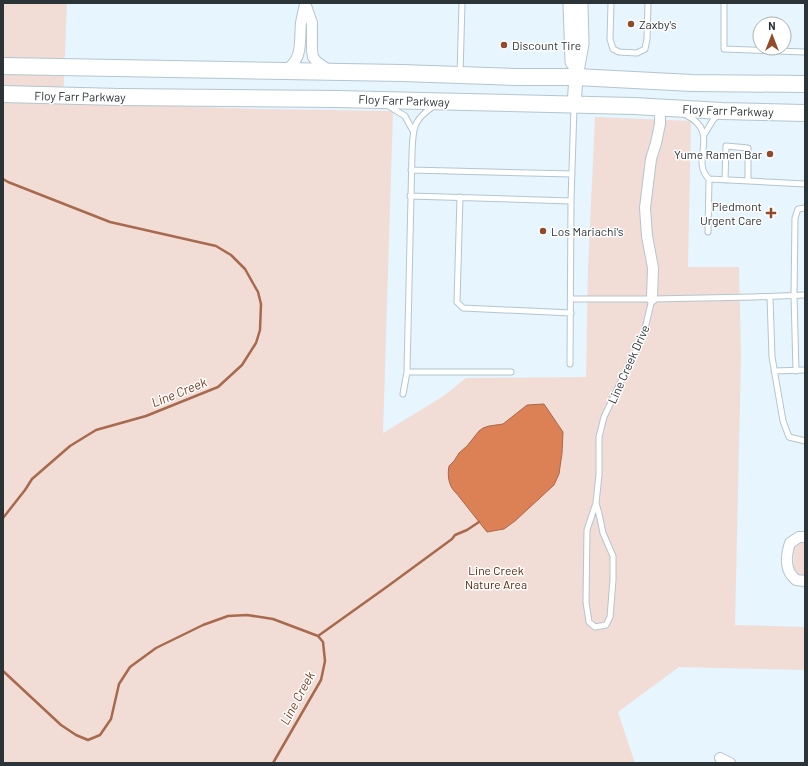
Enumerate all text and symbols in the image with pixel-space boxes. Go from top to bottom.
north arrow [752,16,792,56]
place label: Zaxby's [639,17,677,31]
marker: Zaxby's [626,19,636,29]
text: N [768,19,776,32]
place label: Discount Tire [512,38,581,52]
marker: Discount Tire [499,40,509,50]
street label: Floy Farr Parkway [34,88,126,104]
street label: Floy Farr Parkway [358,91,450,109]
street label: Floy Farr Parkway [682,101,774,119]
place label: Yume Ramen Bar [674,147,763,161]
marker: Yume Ramen Bar [765,149,775,159]
place label: Piedmont Urgent Care [700,199,762,227]
marker: Piedmont Urgent Care [765,207,777,219]
place label: Los Mariachi's [551,224,624,238]
marker: Los Mariachi's [538,226,548,236]
street label: Line Creek Drive [604,323,652,405]
water label: Line Creek [149,373,210,410]
park label: Line Creek Nature Area [465,563,527,591]
water label: Line Creek [276,668,318,727]

